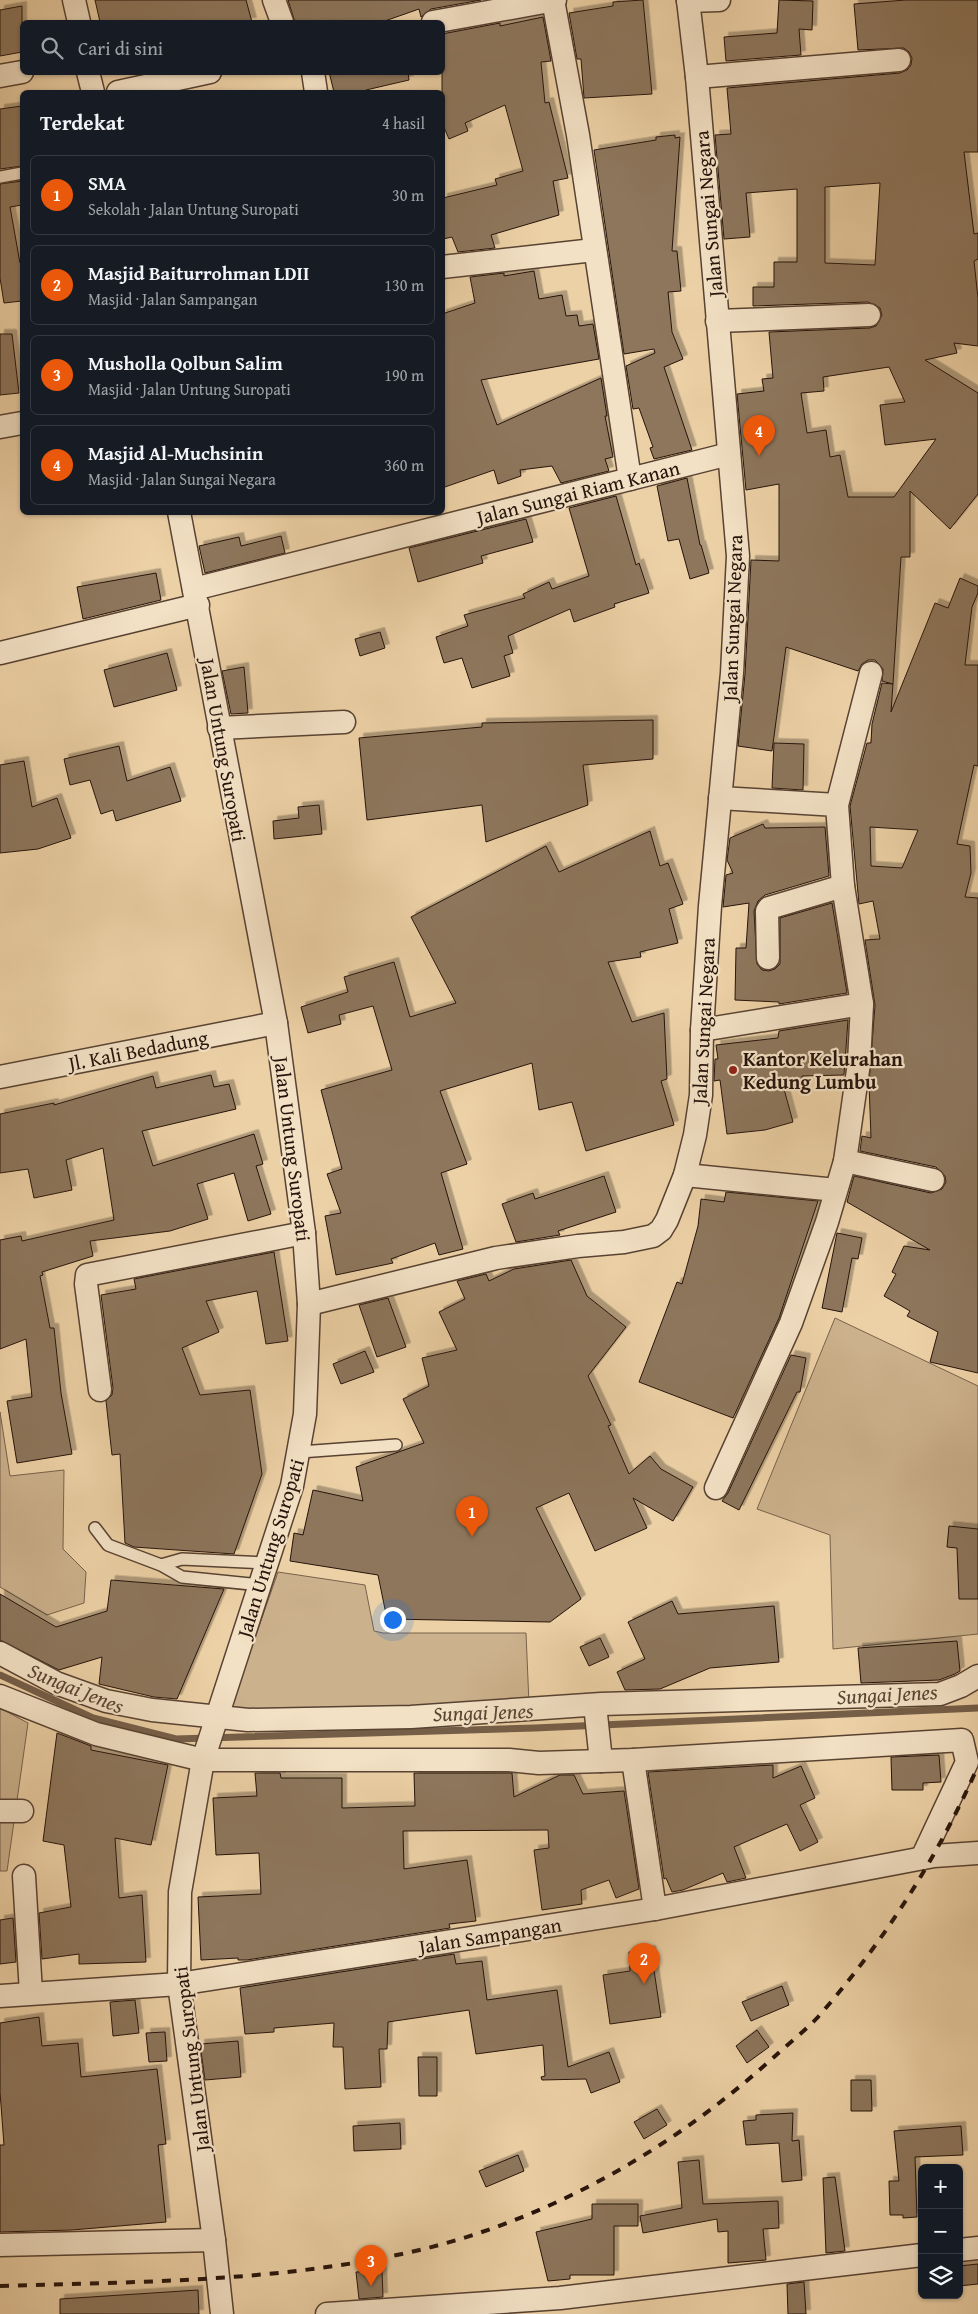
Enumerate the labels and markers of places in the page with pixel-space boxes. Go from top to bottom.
pin: 4 [743,415,775,456]
place label: Kantor Kelurahan Kedung Lumbu [743,1044,903,1096]
marker: Kantor Kelurahan Kedung Lumbu [727,1064,739,1076]
pin: 1 [456,1496,488,1537]
pin: 2 [628,1943,660,1984]
pin: 3 [355,2245,387,2286]

